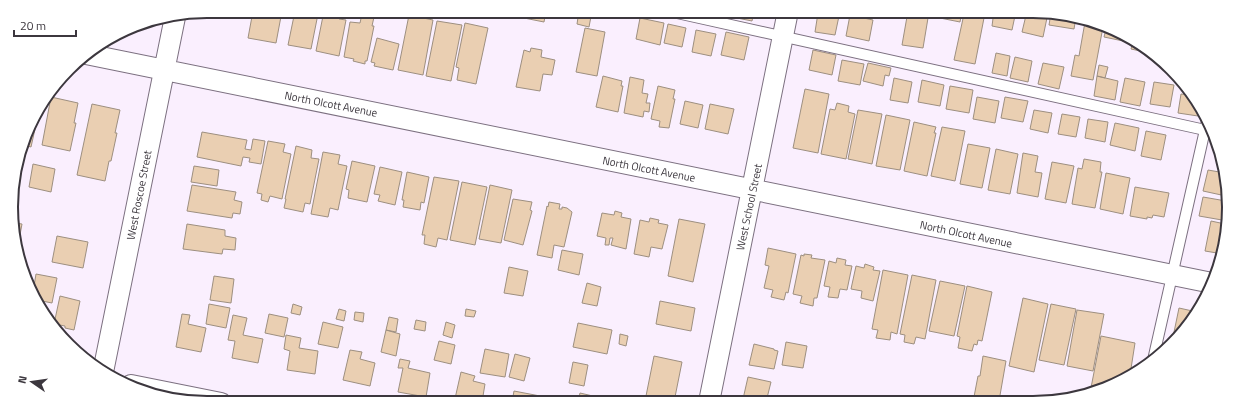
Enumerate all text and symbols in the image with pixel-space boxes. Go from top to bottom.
scale bar [14,12,76,38]
text: 20 m [20,16,46,35]
street label: North Olcott Avenue [283,87,379,121]
street label: West Roscoe Street [122,149,156,241]
street label: North Olcott Avenue [601,152,697,186]
street label: West School Street [732,162,766,252]
street label: North Olcott Avenue [918,216,1014,252]
north arrow [12,362,52,402]
text: N [14,374,31,385]

